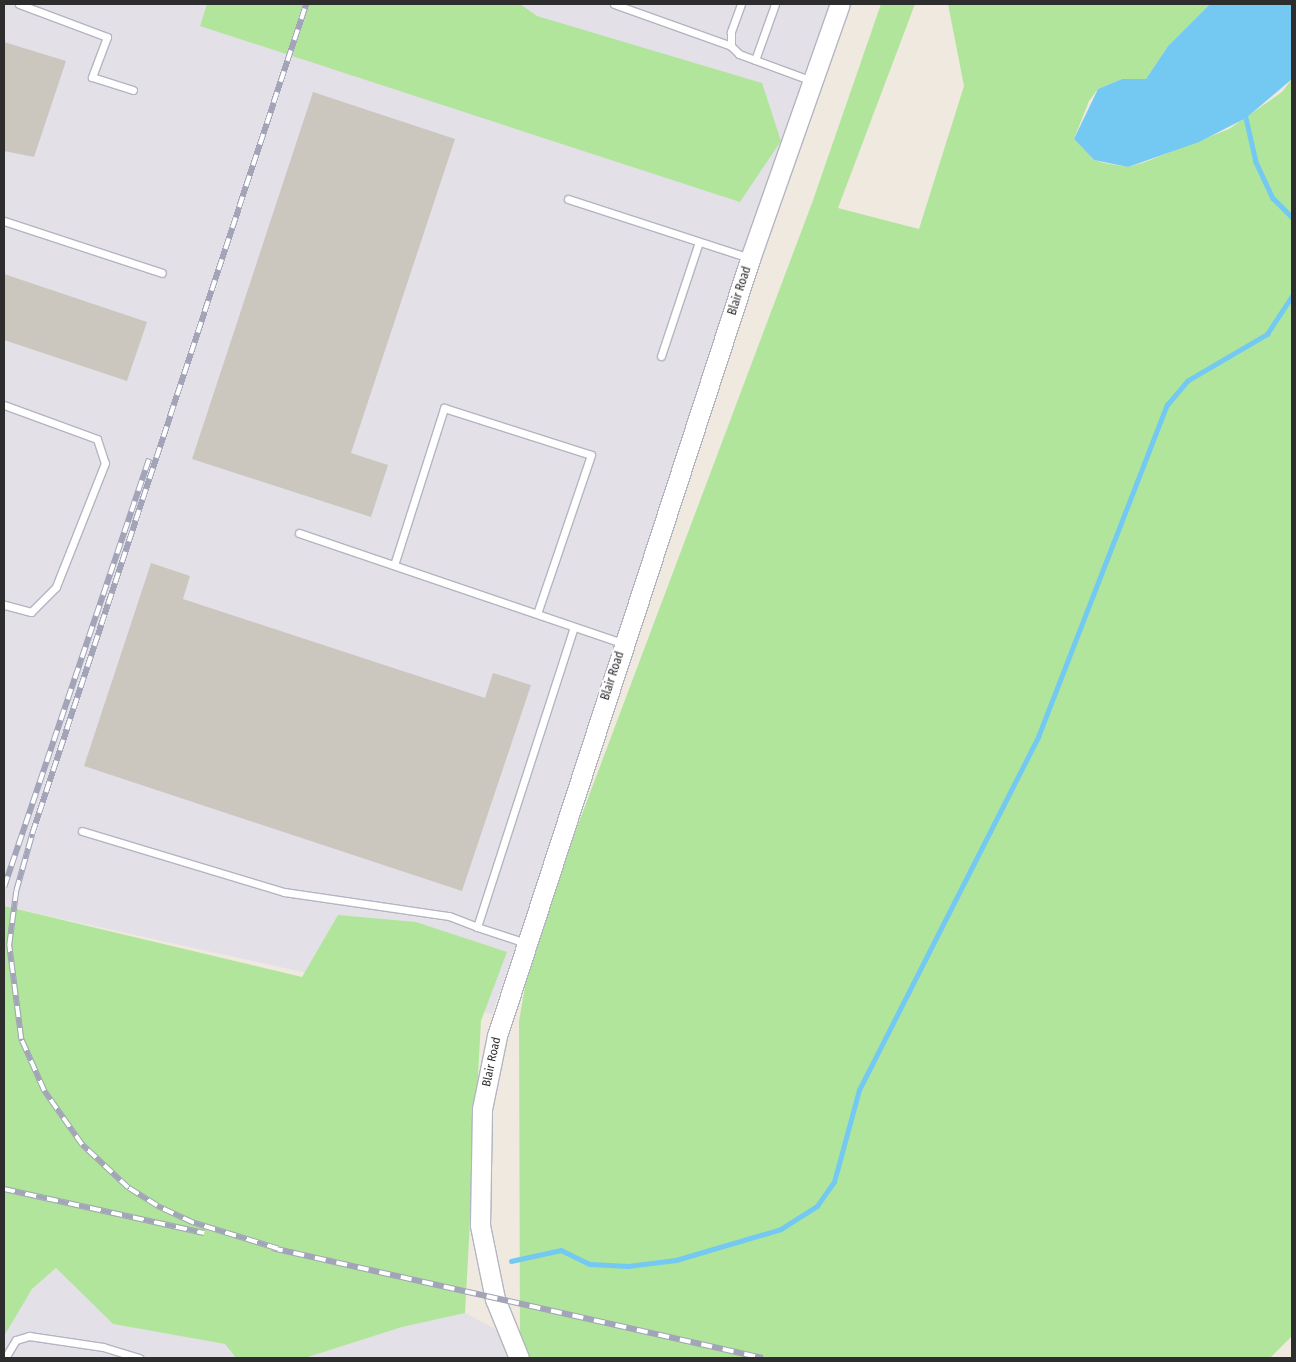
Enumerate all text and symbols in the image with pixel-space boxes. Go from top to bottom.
street label: Blair Road [725,265,755,317]
street label: Blair Road [598,650,628,702]
street label: Blair Road [480,1036,504,1088]

